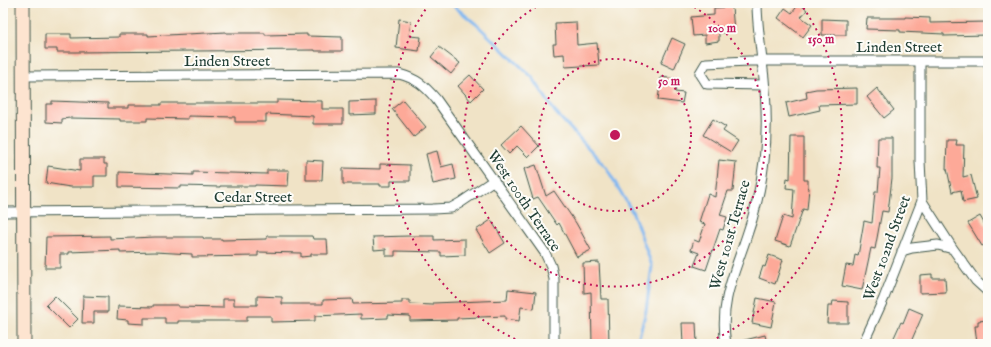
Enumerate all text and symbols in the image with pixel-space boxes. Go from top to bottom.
text: 100 m [708,21,737,36]
text: 150 m [808,32,835,47]
street label: Linden Street [856,38,942,57]
street label: Linden Street [184,52,270,71]
text: 50 m [658,74,681,89]
centre of rings [608,128,622,142]
street label: West 100th Terrace [483,147,565,255]
street label: West 101st Terrace [705,178,755,292]
street label: Cedar Street [214,188,292,207]
street label: West 102nd Street [859,193,915,303]

